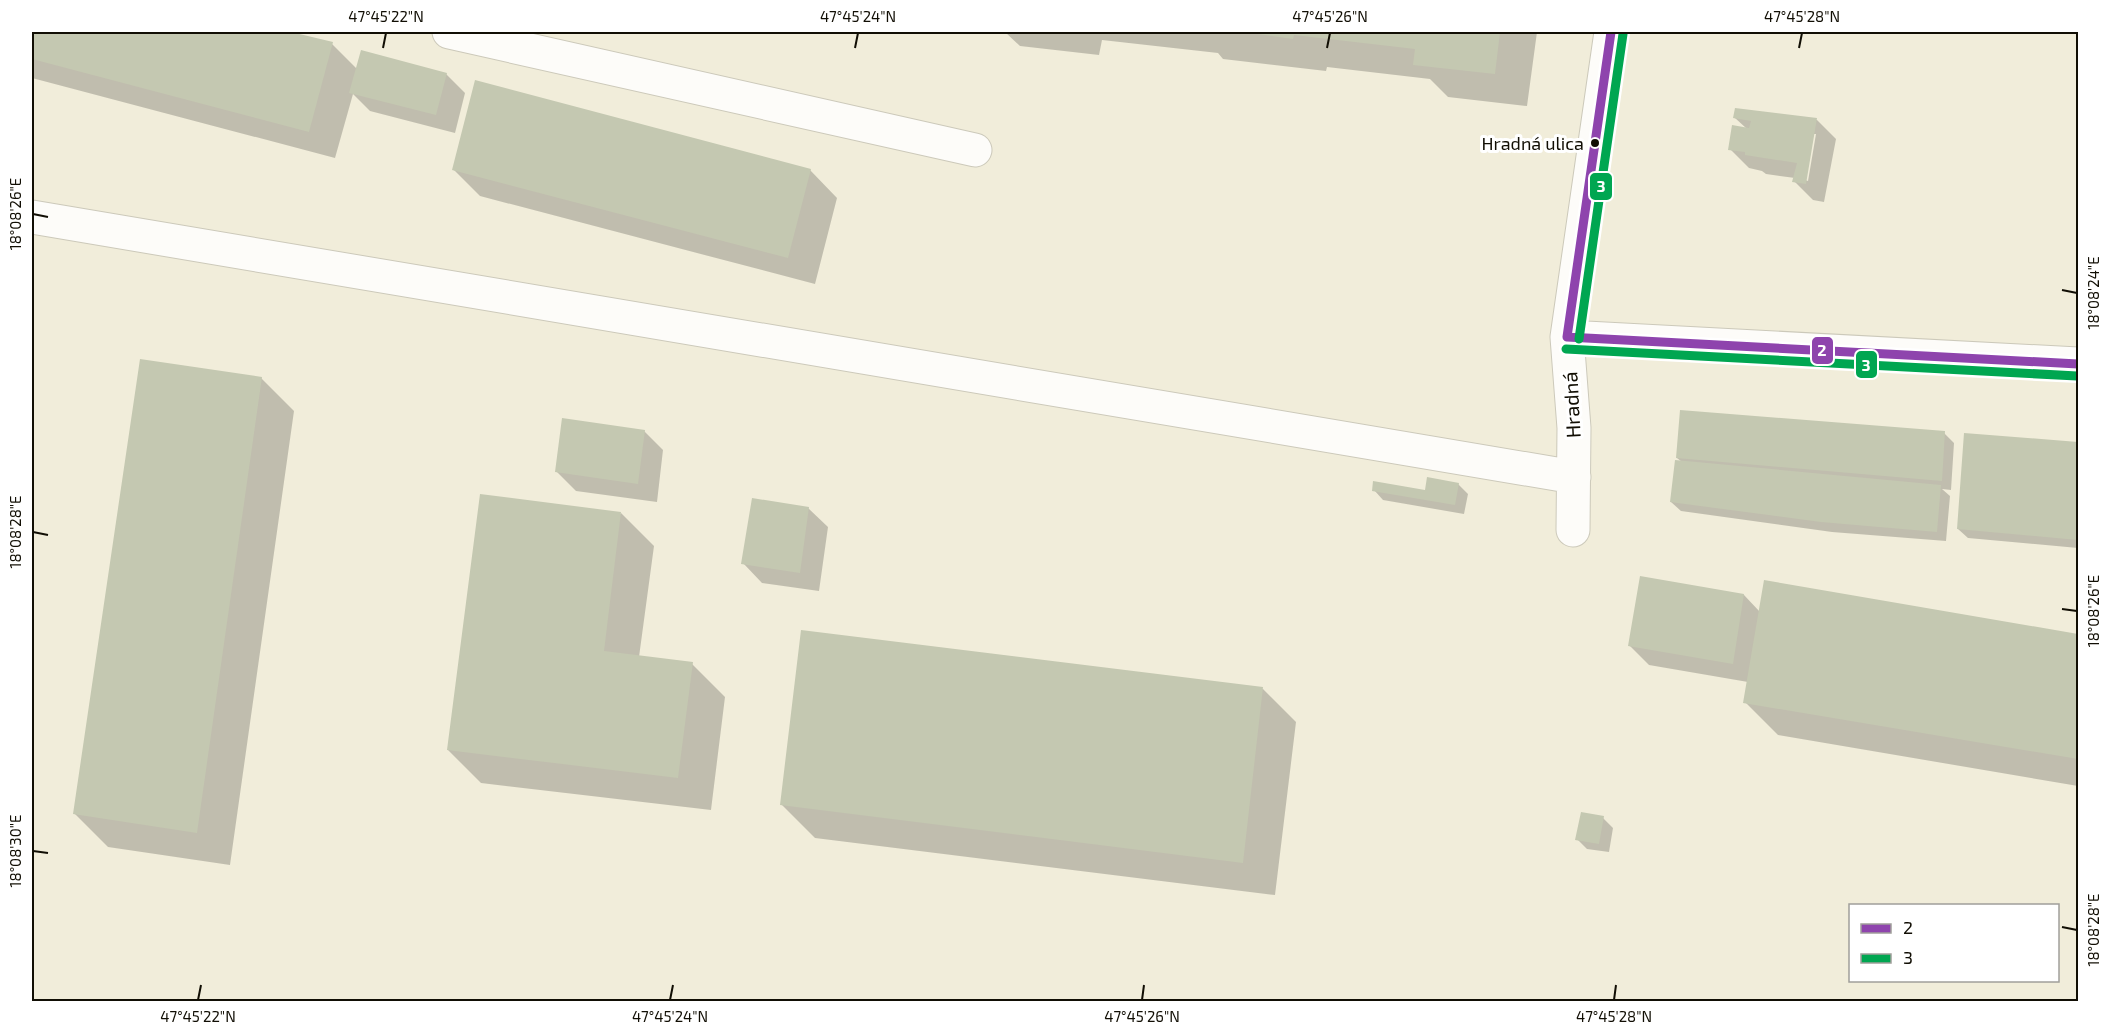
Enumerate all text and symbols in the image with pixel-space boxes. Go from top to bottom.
text: 47°45'22"N [348,7,424,25]
text: 47°45'24"N [820,7,896,25]
text: 47°45'26"N [1292,7,1368,25]
text: 47°45'28"N [1764,7,1840,25]
place label: Hradná ulica [1481,132,1584,154]
marker: Hradná ulica [1589,137,1601,149]
line badge: 3 [1589,172,1613,201]
text: 3 [1596,176,1606,195]
text: 18°08'26"E [6,178,24,250]
text: 18°08'24"E [2084,256,2102,330]
line badge: 2 [1811,336,1834,365]
text: 2 [1817,340,1827,359]
line badge: 3 [1855,350,1878,379]
text: 3 [1861,355,1871,374]
street label: Hradná [1557,371,1585,439]
text: 18°08'28"E [6,495,24,569]
text: 18°08'26"E [2084,575,2102,647]
text: 18°08'30"E [6,815,24,887]
text: 18°08'28"E [2084,893,2102,967]
legend [1849,904,2059,982]
text: 2 [1903,916,1913,938]
text: 3 [1903,946,1913,968]
text: 47°45'22"N [160,1007,236,1025]
text: 47°45'24"N [632,1007,708,1025]
text: 47°45'26"N [1104,1007,1180,1025]
text: 47°45'28"N [1576,1007,1652,1025]

